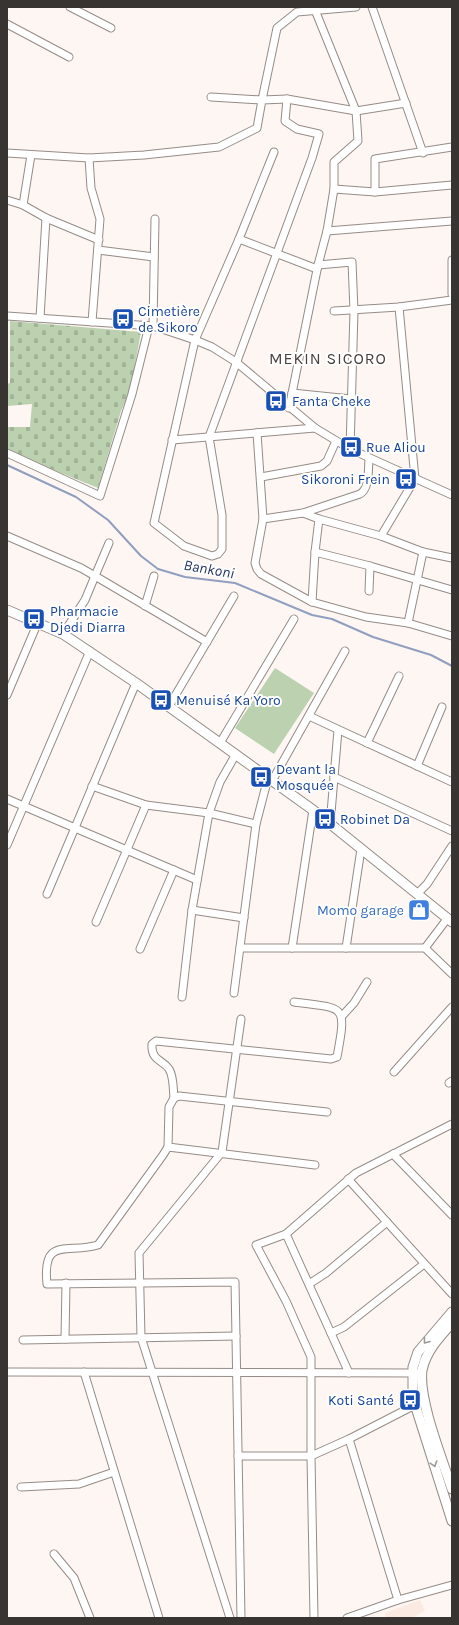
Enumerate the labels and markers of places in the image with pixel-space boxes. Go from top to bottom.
place label: Cimetière de Sikoro [138,303,200,336]
bus stop icon: Cimetière de Sikoro [110,306,136,332]
bus stop icon: Fanta Cheke [263,388,289,414]
place label: Fanta Cheke [292,393,371,410]
bus stop icon: Rue Aliou [338,434,364,460]
place label: Rue Aliou [366,439,426,456]
bus stop icon: Sikoroni Frein [393,466,419,492]
place label: Sikoroni Frein [301,471,390,488]
place label: Pharmacie Djedi Diarra [50,603,126,636]
bus stop icon: Pharmacie Djedi Diarra [21,606,47,632]
bus stop icon: Menuisé Ka Yoro [148,687,174,713]
place label: Menuisé Ka Yoro [176,692,281,709]
place label: Devant la Mosquée [276,761,336,794]
bus stop icon: Devant la Mosquée [248,764,274,790]
bus stop icon: Robinet Da [312,806,338,832]
place label: Robinet Da [340,811,410,828]
shop icon: Momo garage [406,897,432,923]
place label: Momo garage [317,902,404,919]
bus stop icon: Koti Santé [397,1387,423,1413]
place label: Koti Santé [328,1392,394,1409]

